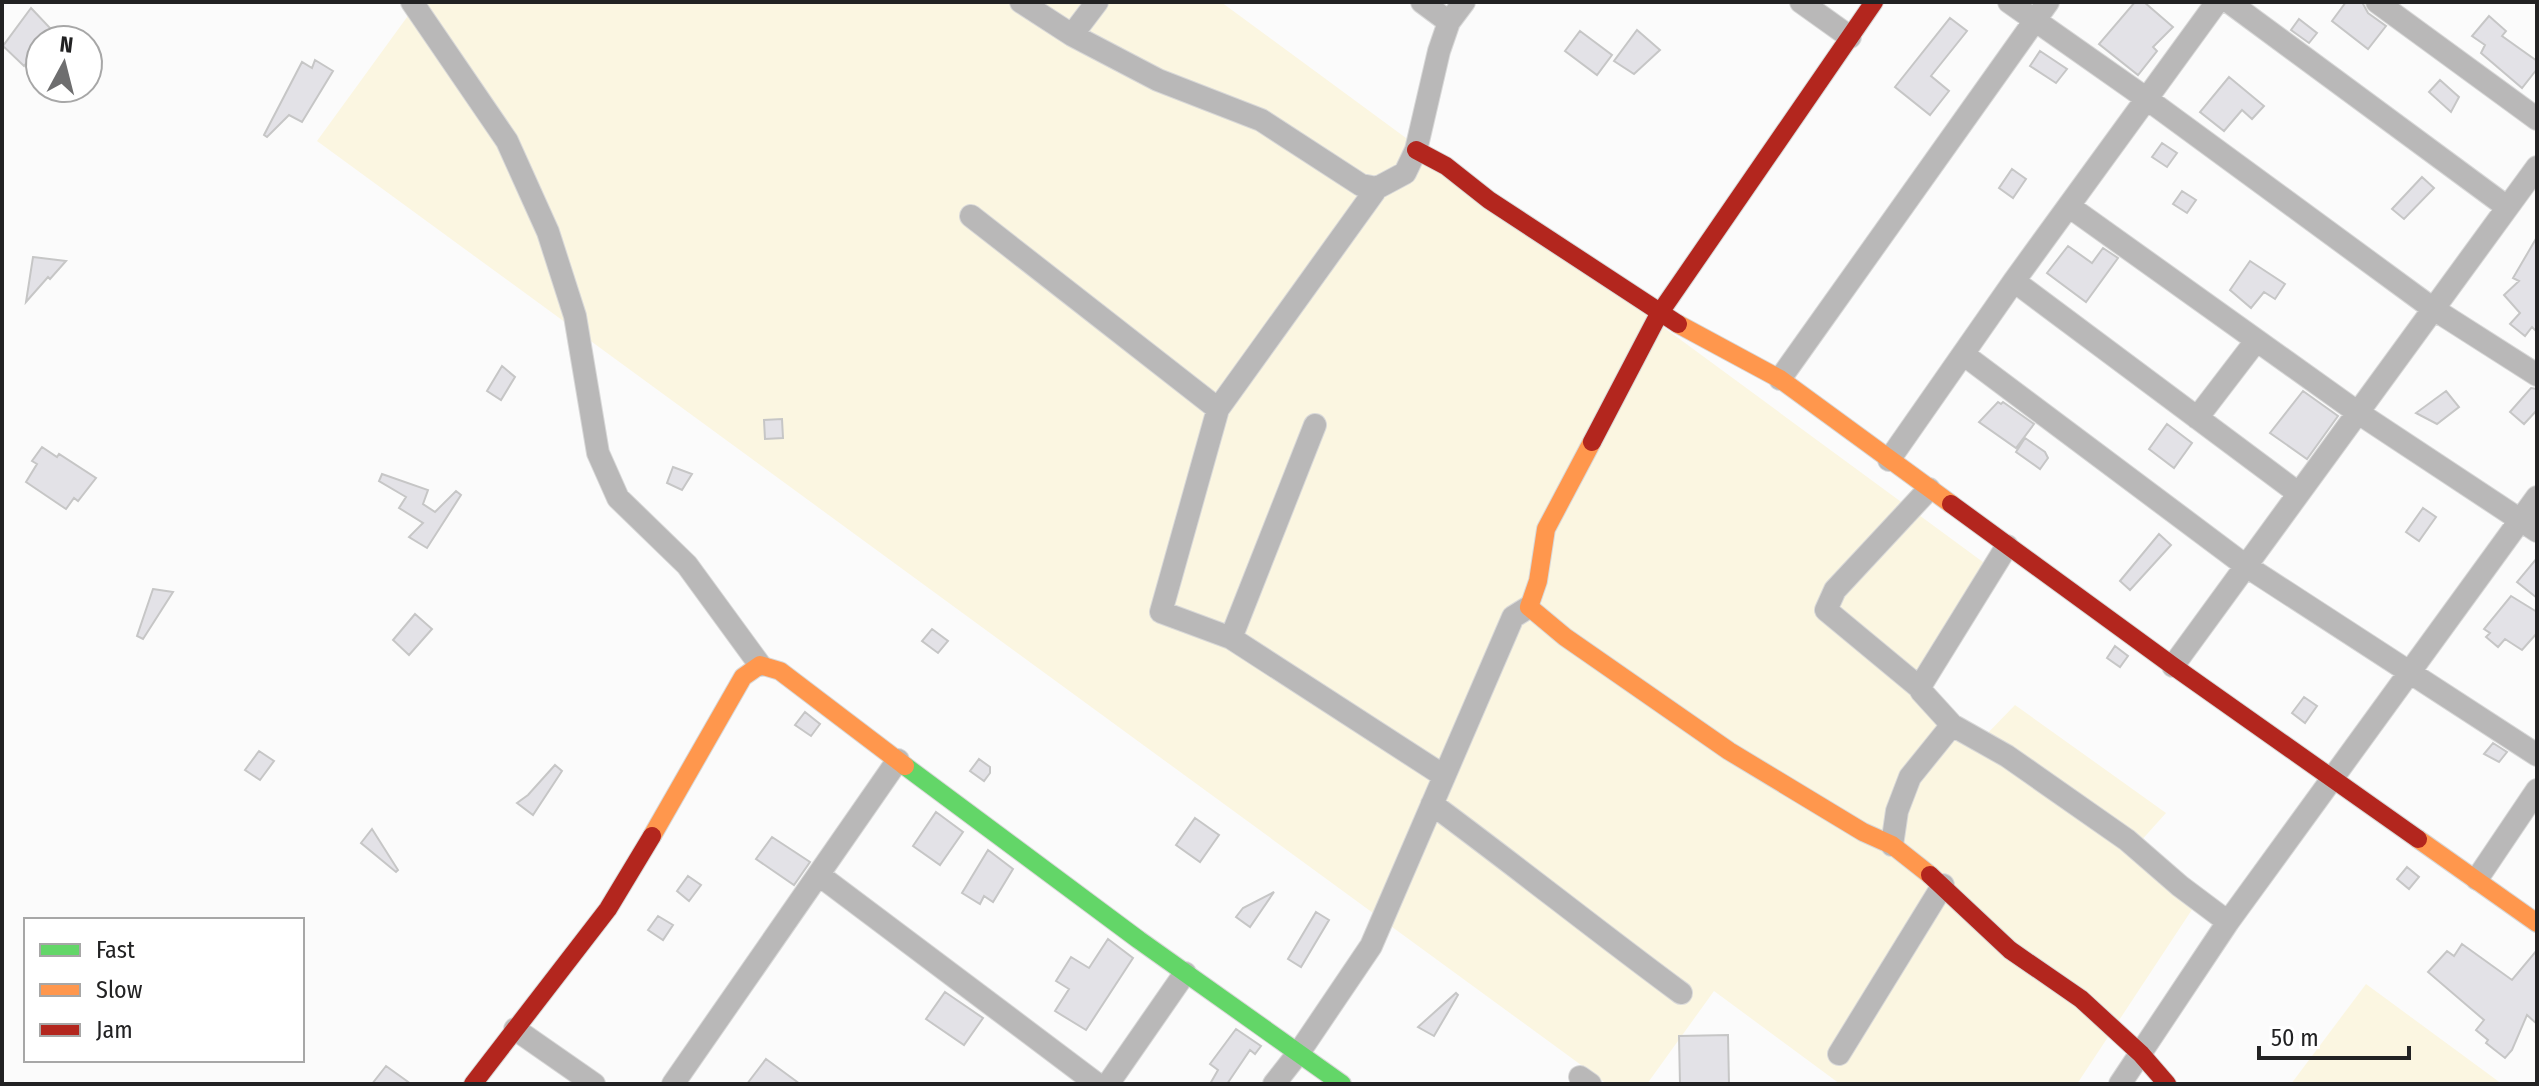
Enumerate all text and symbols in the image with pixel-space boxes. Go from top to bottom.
north arrow [24,24,104,104]
text: N [58,30,75,59]
legend [24,918,304,1062]
text: Fast [96,936,135,964]
text: Slow [96,976,143,1004]
scale bar [2259,1010,2409,1060]
text: Jam [96,1016,133,1044]
text: 50 m [2271,1024,2319,1052]

